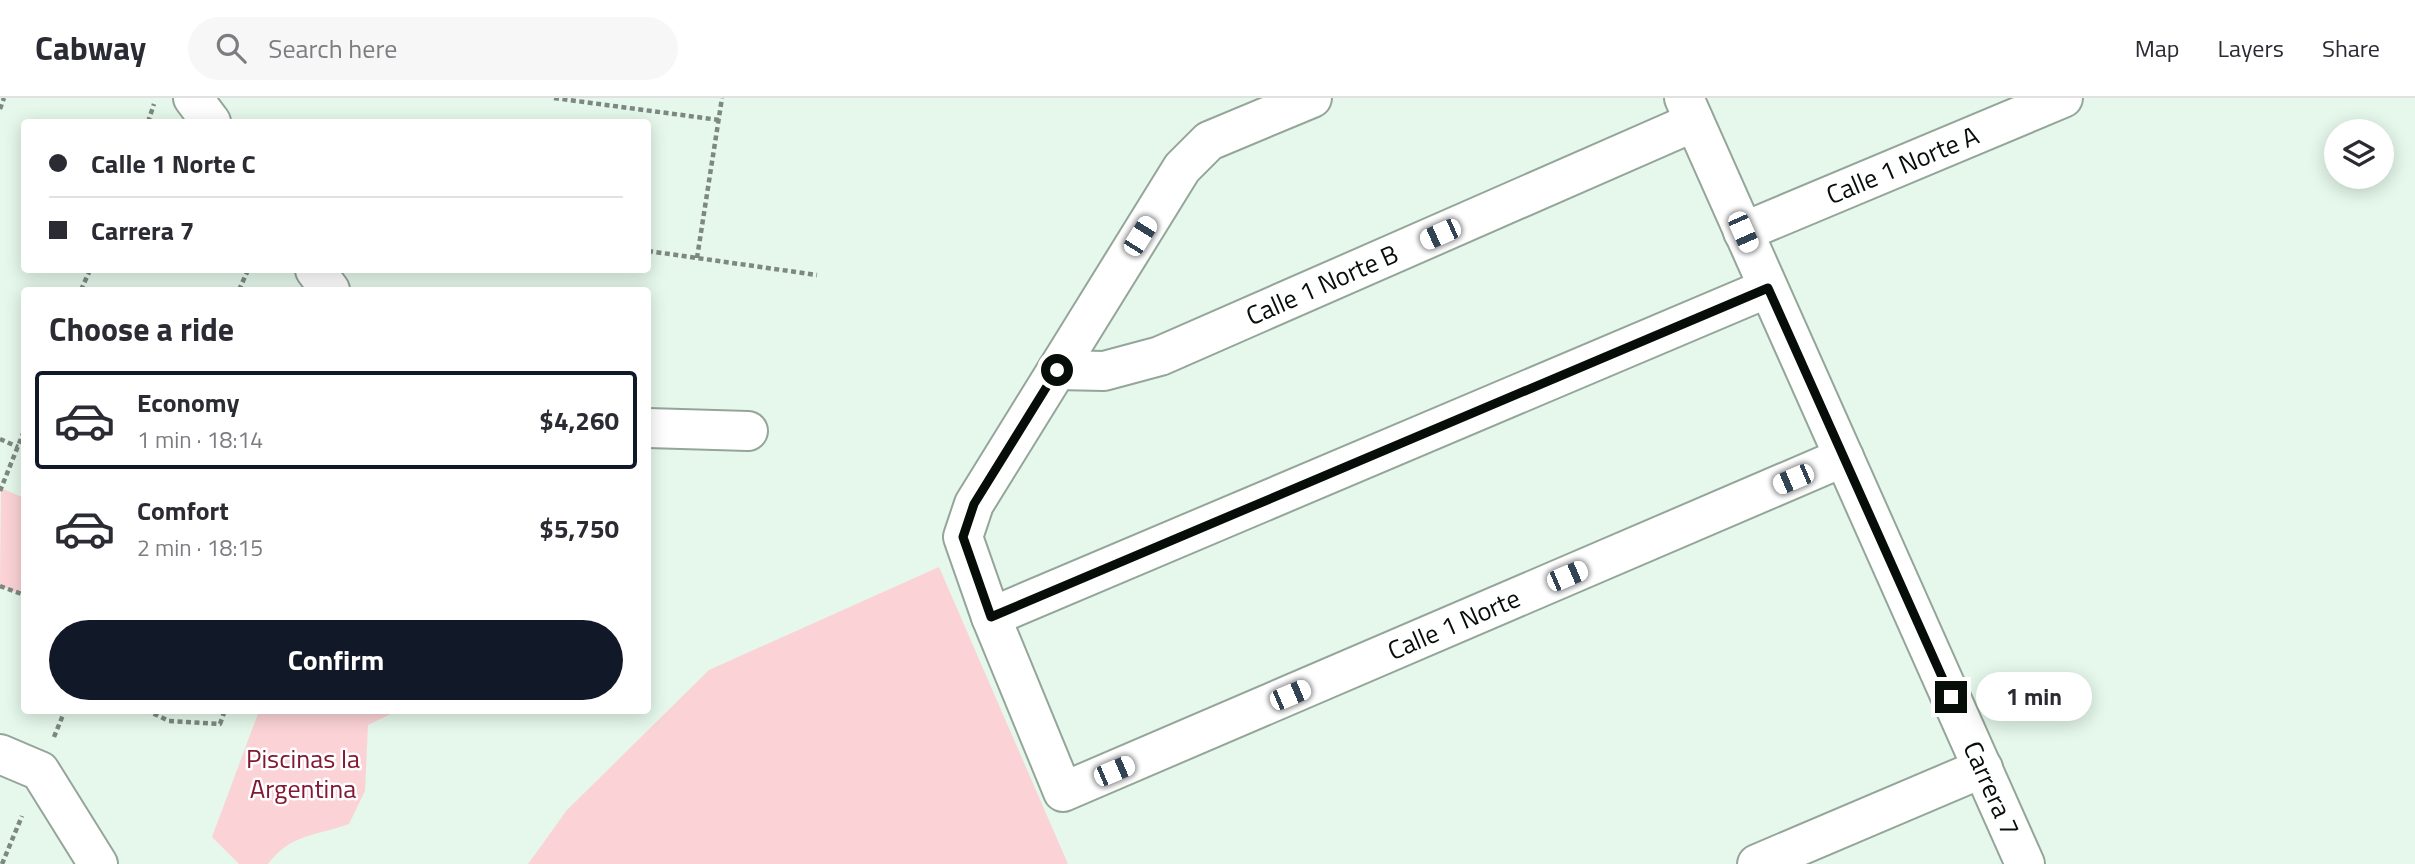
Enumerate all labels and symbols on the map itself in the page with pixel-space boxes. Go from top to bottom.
street label: Calle 1 Norte A [1820,115,1985,214]
car [1725,209,1762,255]
car [1120,213,1161,259]
car [1417,216,1464,252]
street label: Calle 1 Norte B [1240,234,1404,335]
route start [1041,354,1073,386]
car [1770,461,1817,497]
car [1544,558,1591,594]
street label: Calle 1 Norte [1381,578,1526,670]
callout: 1 min [1976,672,2091,722]
car [1267,677,1314,713]
route end [1935,681,1967,713]
street label: Carrera 7 [1954,735,2030,842]
park label: Piscinas la Argentina [246,739,360,808]
car [1091,753,1138,789]

